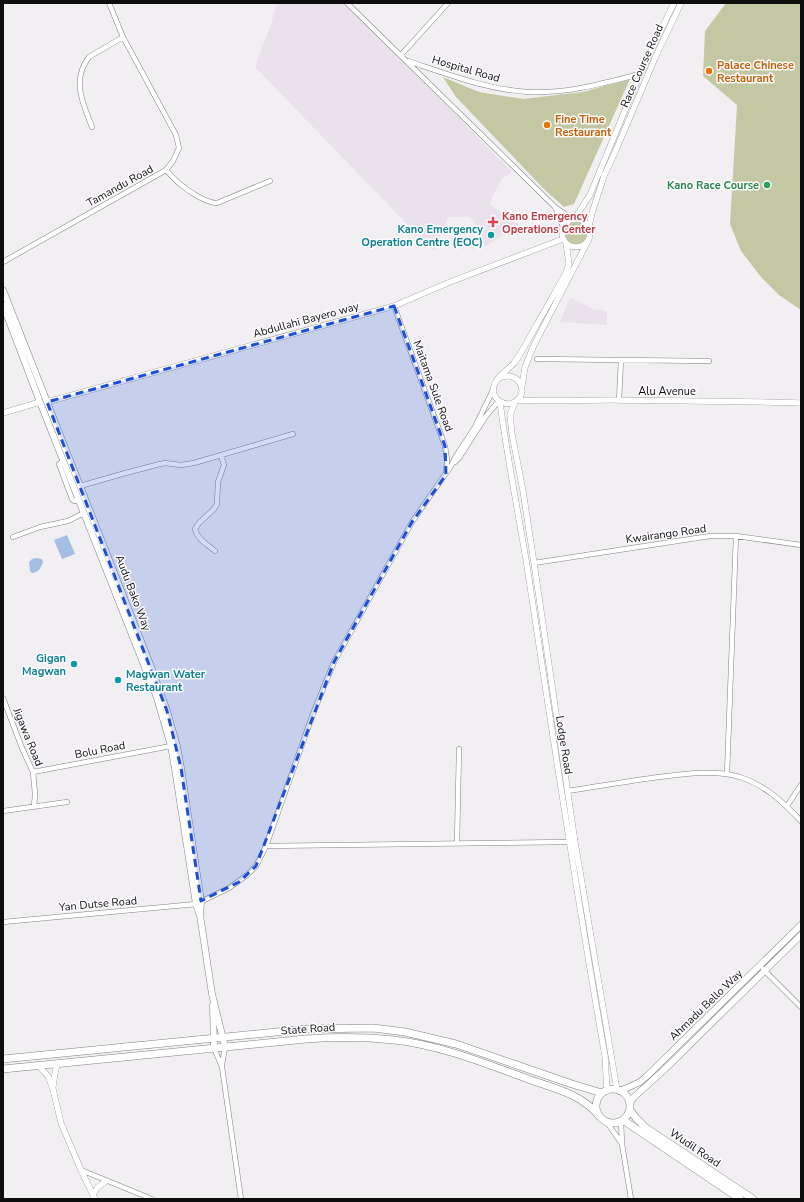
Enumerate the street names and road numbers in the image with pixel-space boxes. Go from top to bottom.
street label: Race Course Road [617,22,667,110]
street label: Hospital Road [430,52,502,86]
street label: Tamandu Road [84,161,156,211]
street label: Abdullahi Bayero way [251,299,361,341]
street label: Maitama Sule Road [410,338,456,434]
street label: Alu Avenue [638,384,696,399]
street label: Kwairango Road [625,521,707,547]
street label: Audu Bako Way [112,553,154,633]
street label: Jigawa Road [9,705,47,768]
street label: Lodge Road [552,715,576,775]
street label: Bolu Road [73,738,127,762]
street label: Yan Dutse Road [57,893,138,915]
street label: Ahmadu Bello Way [666,966,746,1044]
street label: State Road [280,1020,336,1038]
street label: Wudil Road [667,1125,723,1171]

